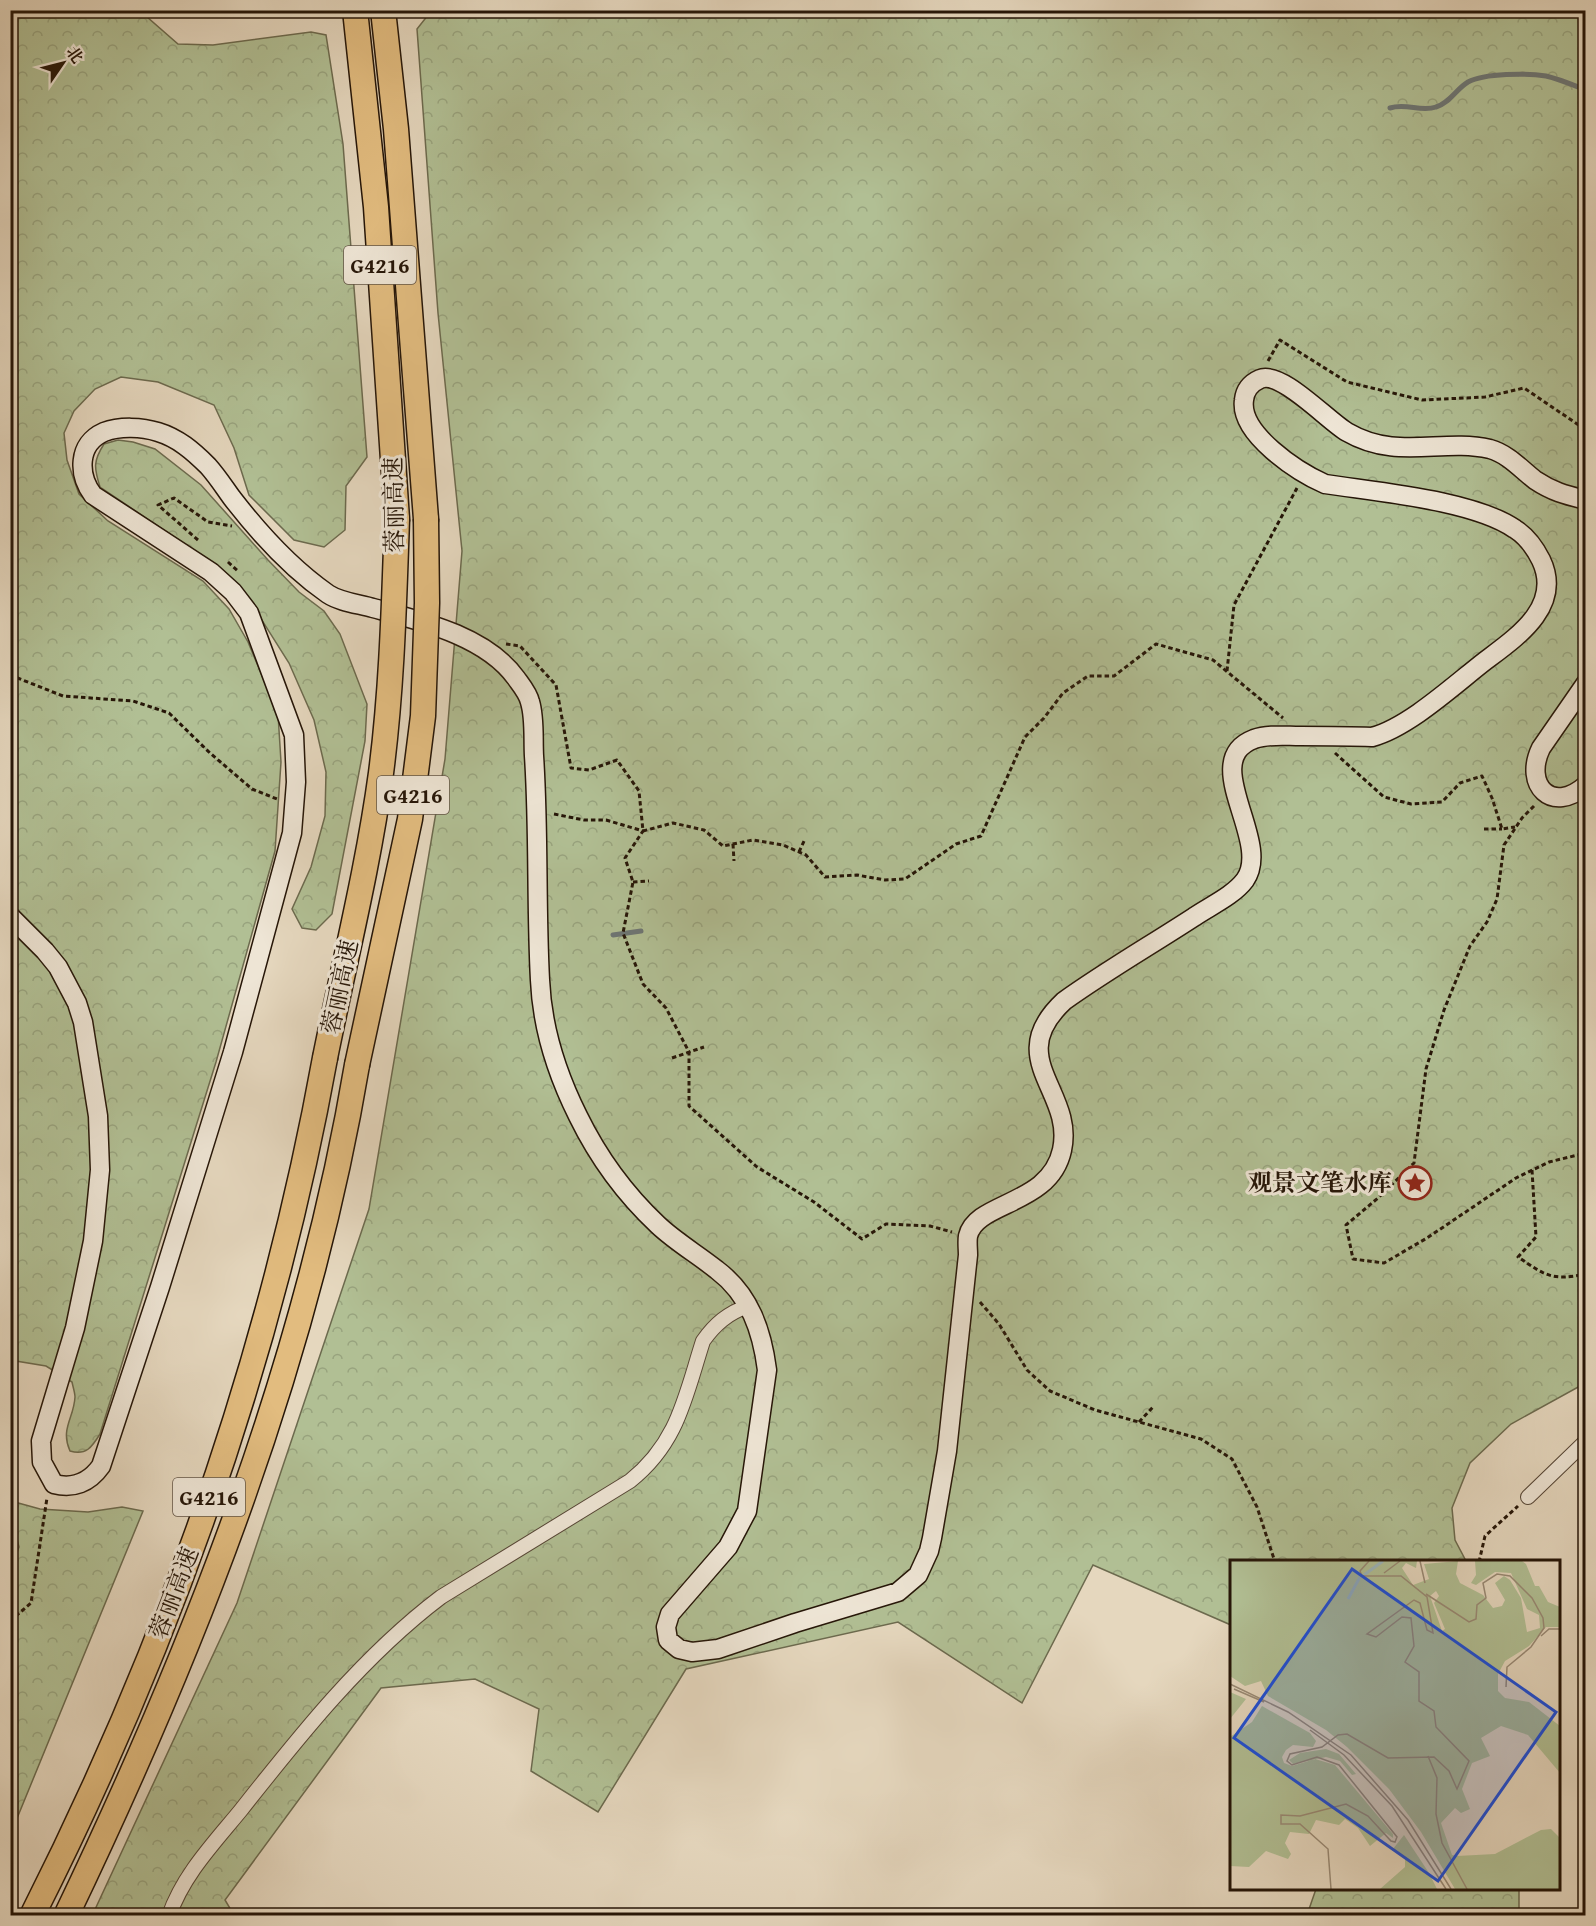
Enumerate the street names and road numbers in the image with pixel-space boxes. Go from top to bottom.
road number: G4216 [344,246,416,284]
street label: 蓉丽高速 [375,457,412,553]
road number: G4216 [377,776,449,814]
street label: 蓉丽高速 [312,936,367,1037]
road number: G4216 [173,1478,245,1516]
street label: 蓉丽高速 [140,1542,207,1644]

